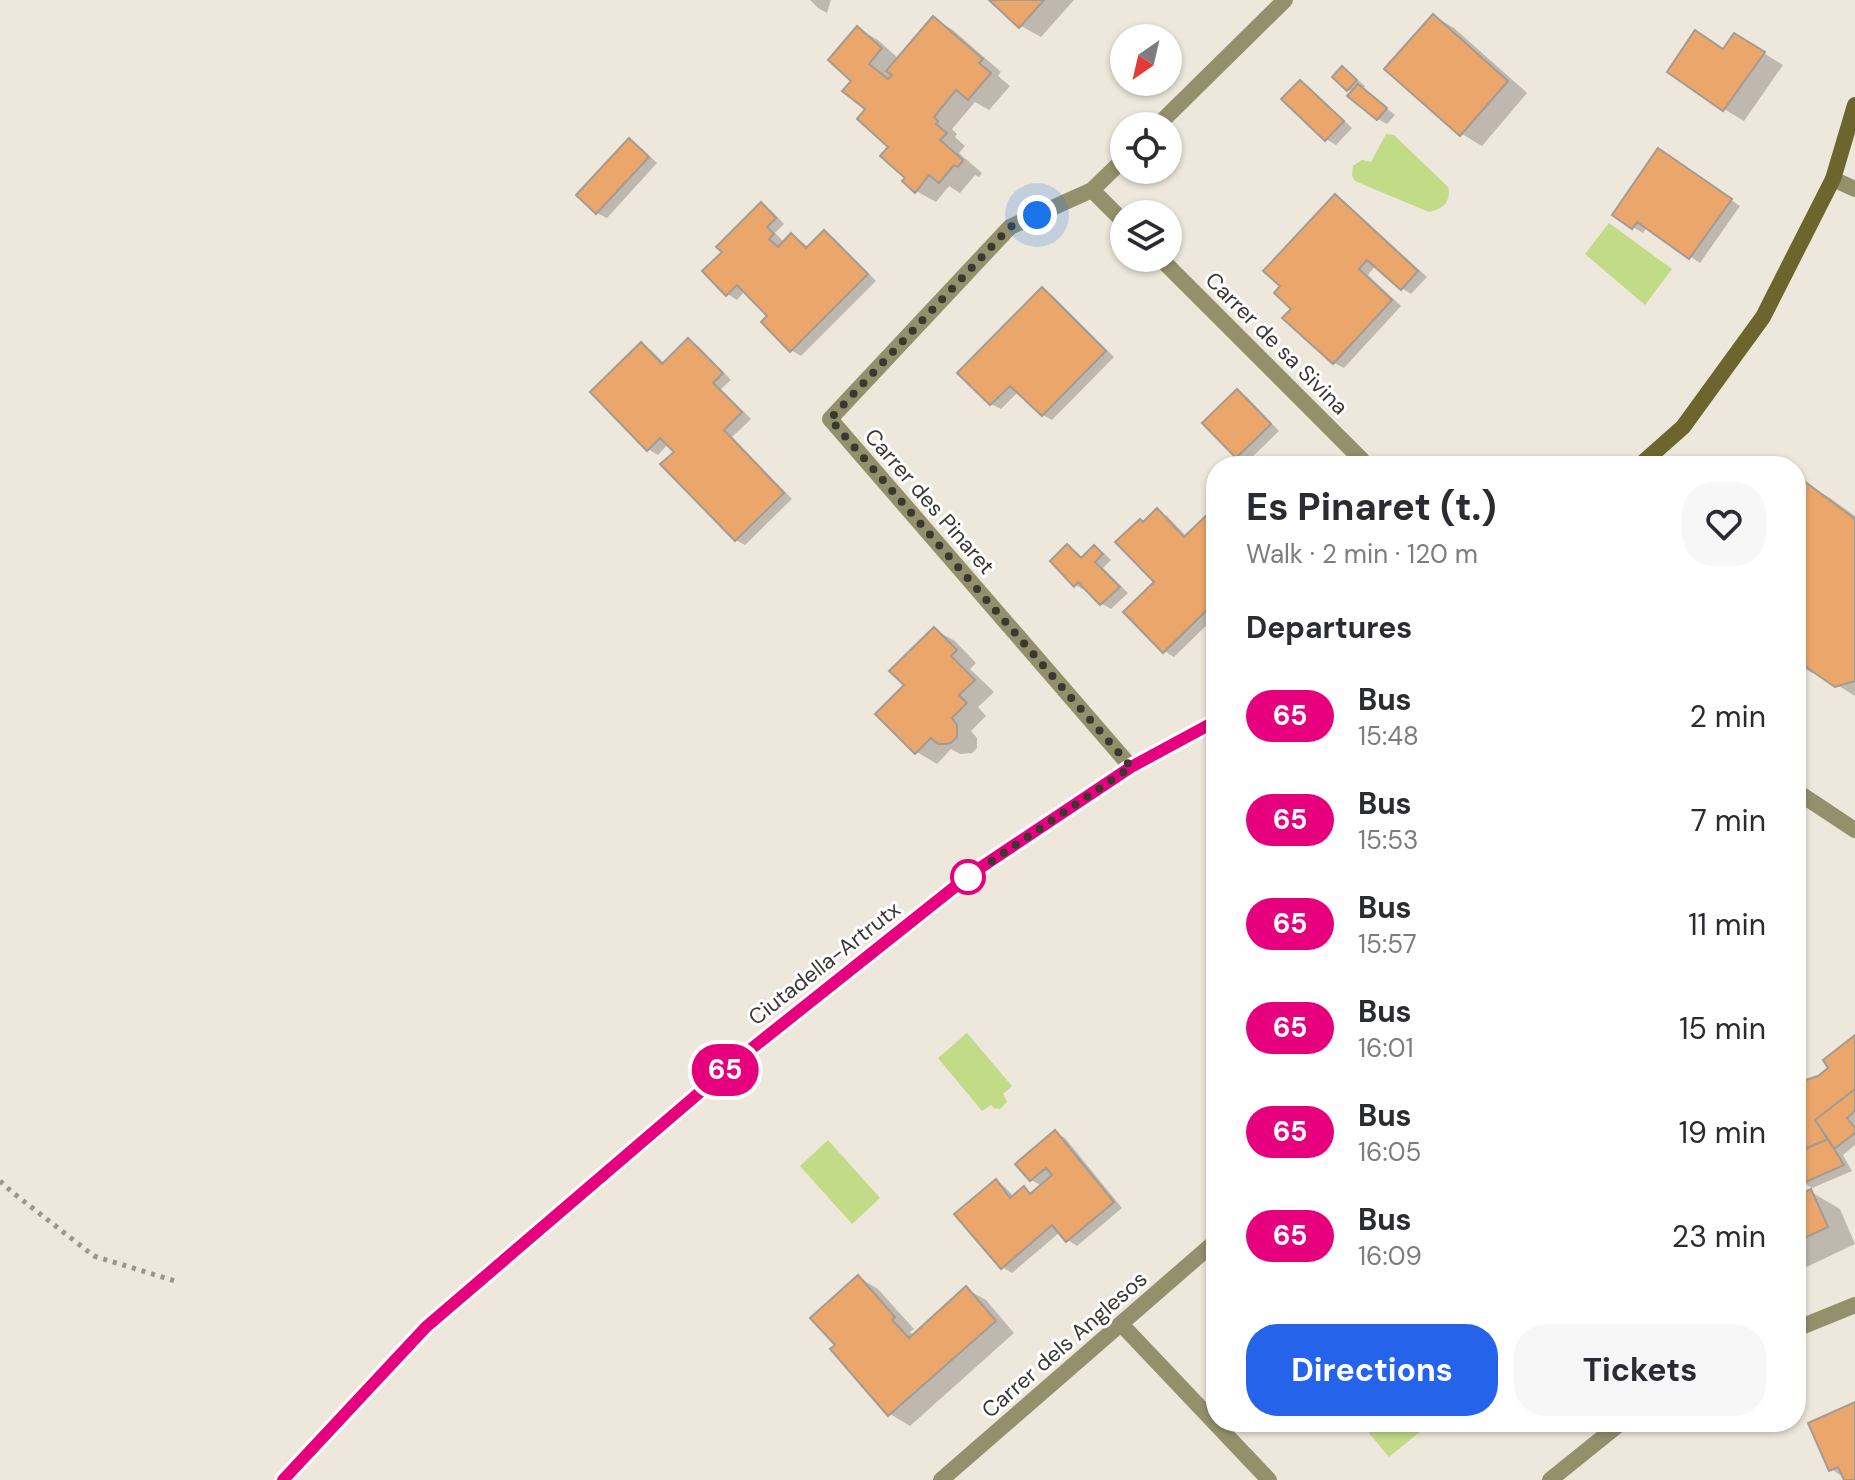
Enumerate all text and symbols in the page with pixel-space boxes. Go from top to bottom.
north arrow [1110,24,1182,96]
map controls [1110,24,1182,272]
button: locate [1110,112,1182,184]
your location [1017,195,1057,235]
button: layers [1110,200,1182,272]
street label: Carrer de sa Sivina [1199,266,1354,421]
street label: Carrer des Pinaret [858,422,1001,580]
text: Es Pinaret (t.) [1246,482,1497,532]
button: heart [1682,482,1766,566]
text: Walk · 2 min · 120 m [1246,537,1478,571]
text: Departures [1246,608,1412,647]
text: Bus [1358,680,1412,719]
text: 65 [1273,697,1307,734]
text: 2 min [1690,697,1766,736]
text: 15:48 [1358,719,1419,753]
text: Bus [1358,784,1412,823]
text: 65 [1273,801,1307,838]
text: 7 min [1691,801,1766,840]
text: 15:53 [1358,823,1418,857]
unlabelled marker [951,860,985,894]
text: Bus [1358,888,1412,927]
street label: Ciutadella-Artrutx [742,895,906,1032]
text: 65 [1273,905,1307,942]
text: 11 min [1688,905,1766,944]
text: 15:57 [1358,927,1417,961]
text: Bus [1358,992,1412,1031]
text: 65 [1273,1009,1307,1046]
text: 15 min [1679,1009,1766,1048]
text: 16:01 [1358,1031,1414,1065]
line badge: 65 [689,1044,761,1096]
text: 65 [708,1051,742,1088]
text: Bus [1358,1096,1412,1135]
text: 65 [1273,1113,1307,1150]
text: 19 min [1679,1113,1766,1152]
text: 16:05 [1358,1135,1421,1169]
text: Bus [1358,1200,1412,1239]
text: 65 [1273,1217,1307,1254]
text: 23 min [1672,1217,1766,1256]
text: 16:09 [1358,1239,1422,1273]
street label: Carrer dels Anglesos [975,1264,1153,1424]
button: Directions [1246,1324,1498,1416]
button: Tickets [1514,1324,1766,1416]

